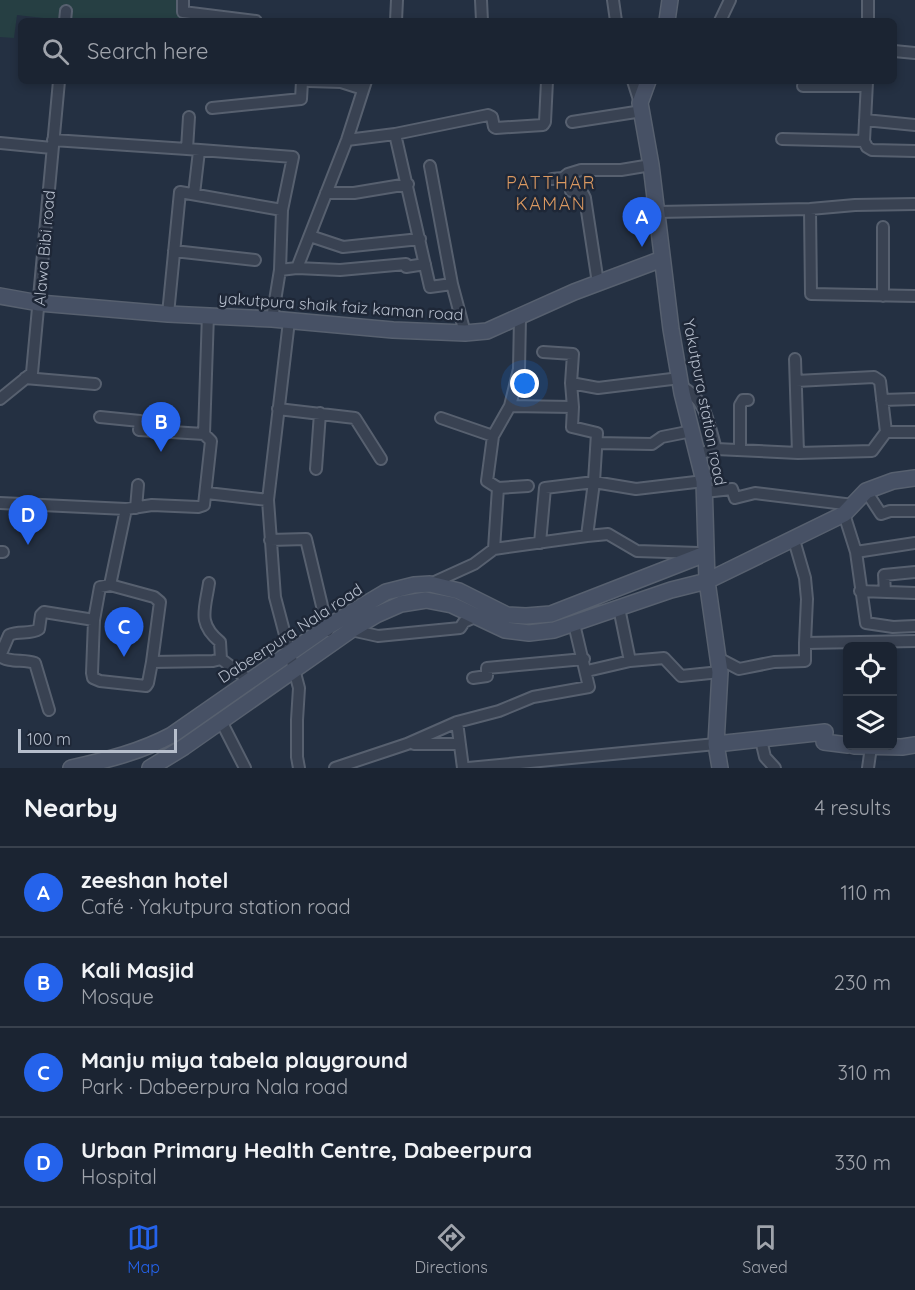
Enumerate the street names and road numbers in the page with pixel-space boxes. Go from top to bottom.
street label: Alawa Bibi road [29,189,59,307]
street label: yakutpura shaik faiz kaman road [218,287,464,325]
street label: Yakutpura station road [679,317,731,487]
street label: Dabeerpura Nala road [214,579,366,687]

